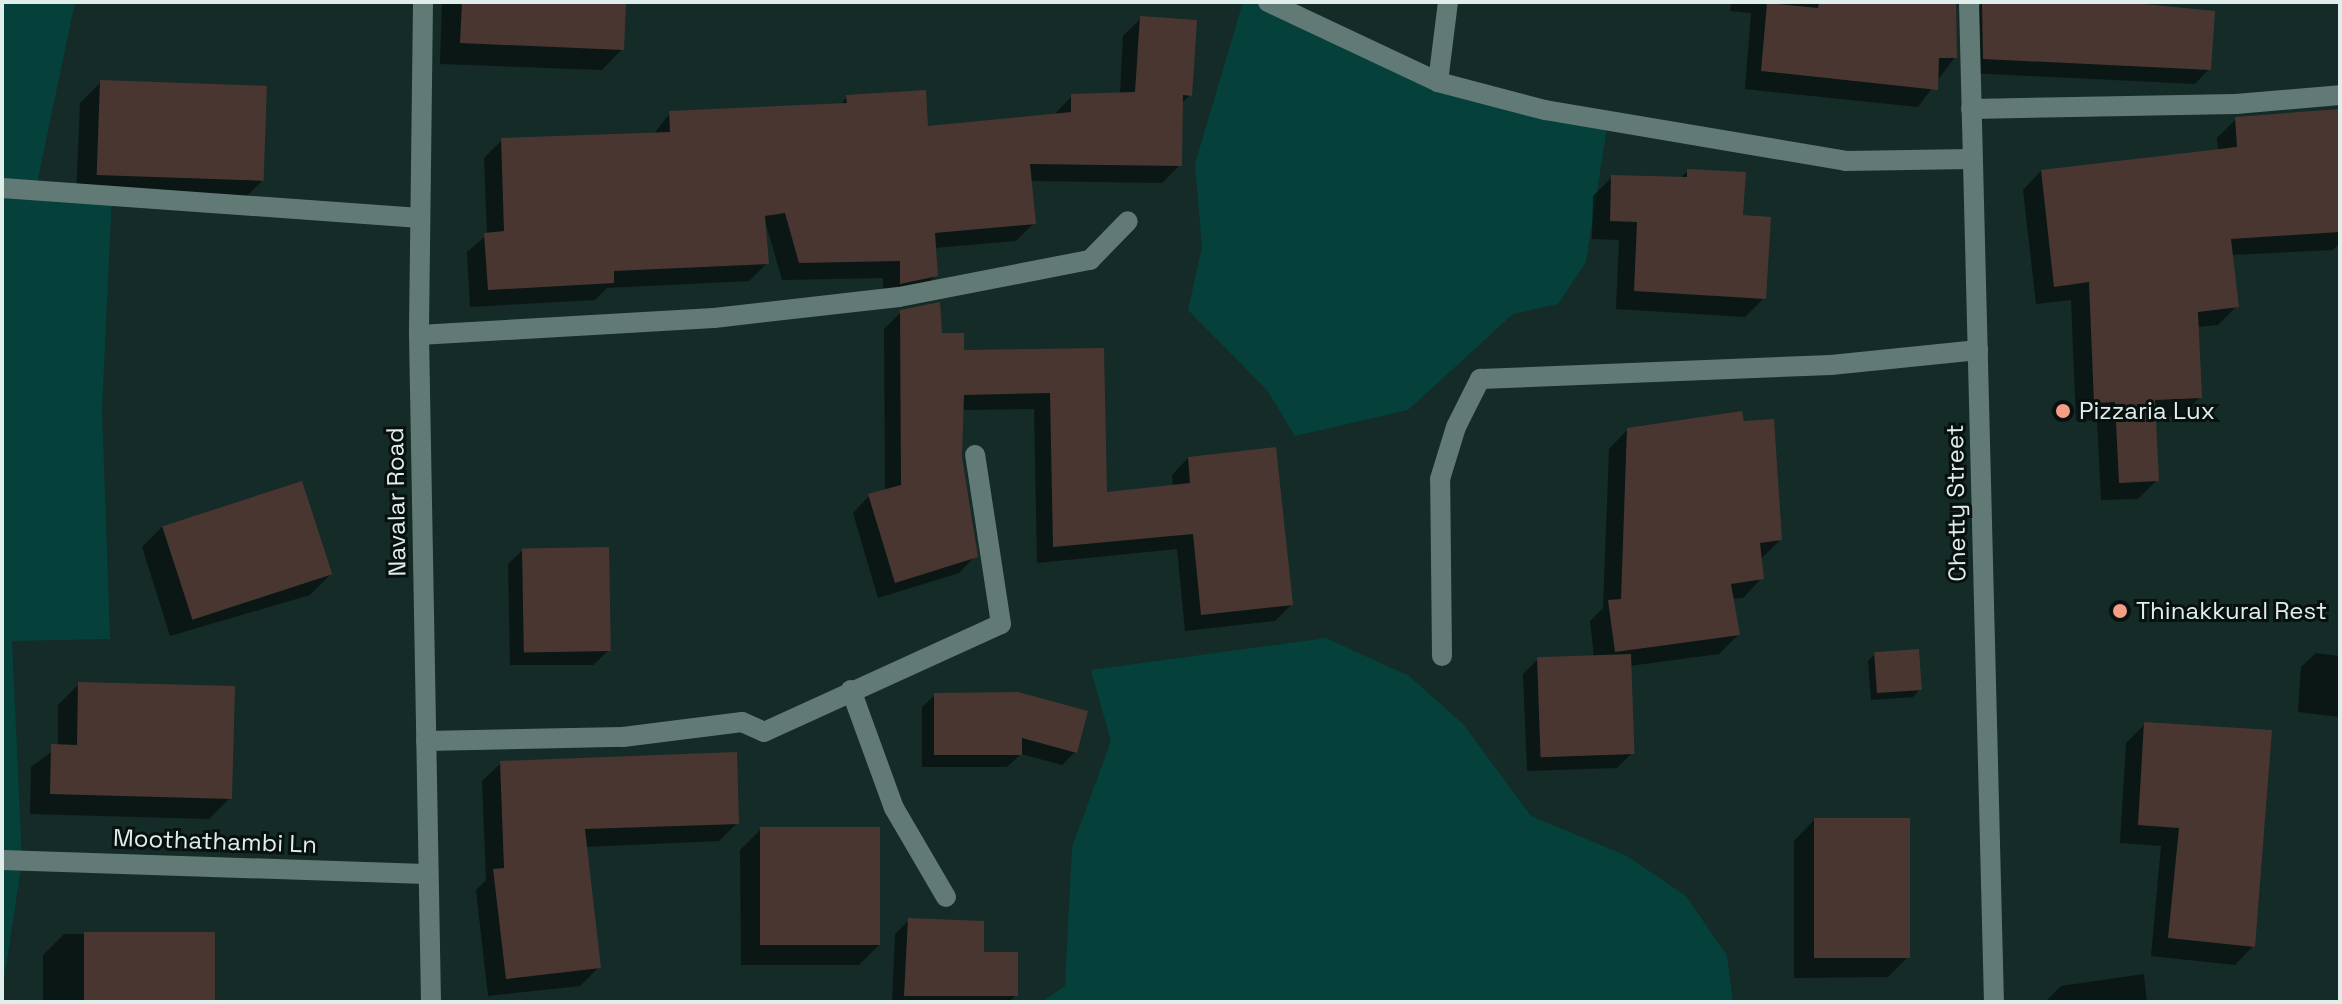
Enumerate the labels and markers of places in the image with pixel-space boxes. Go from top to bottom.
place label: Pizzaria Lux [2079,397,2215,425]
marker: Pizzaria Lux [2054,402,2072,420]
place label: Thinakkural Rest [2136,597,2327,625]
marker: Thinakkural Rest [2111,602,2129,620]

